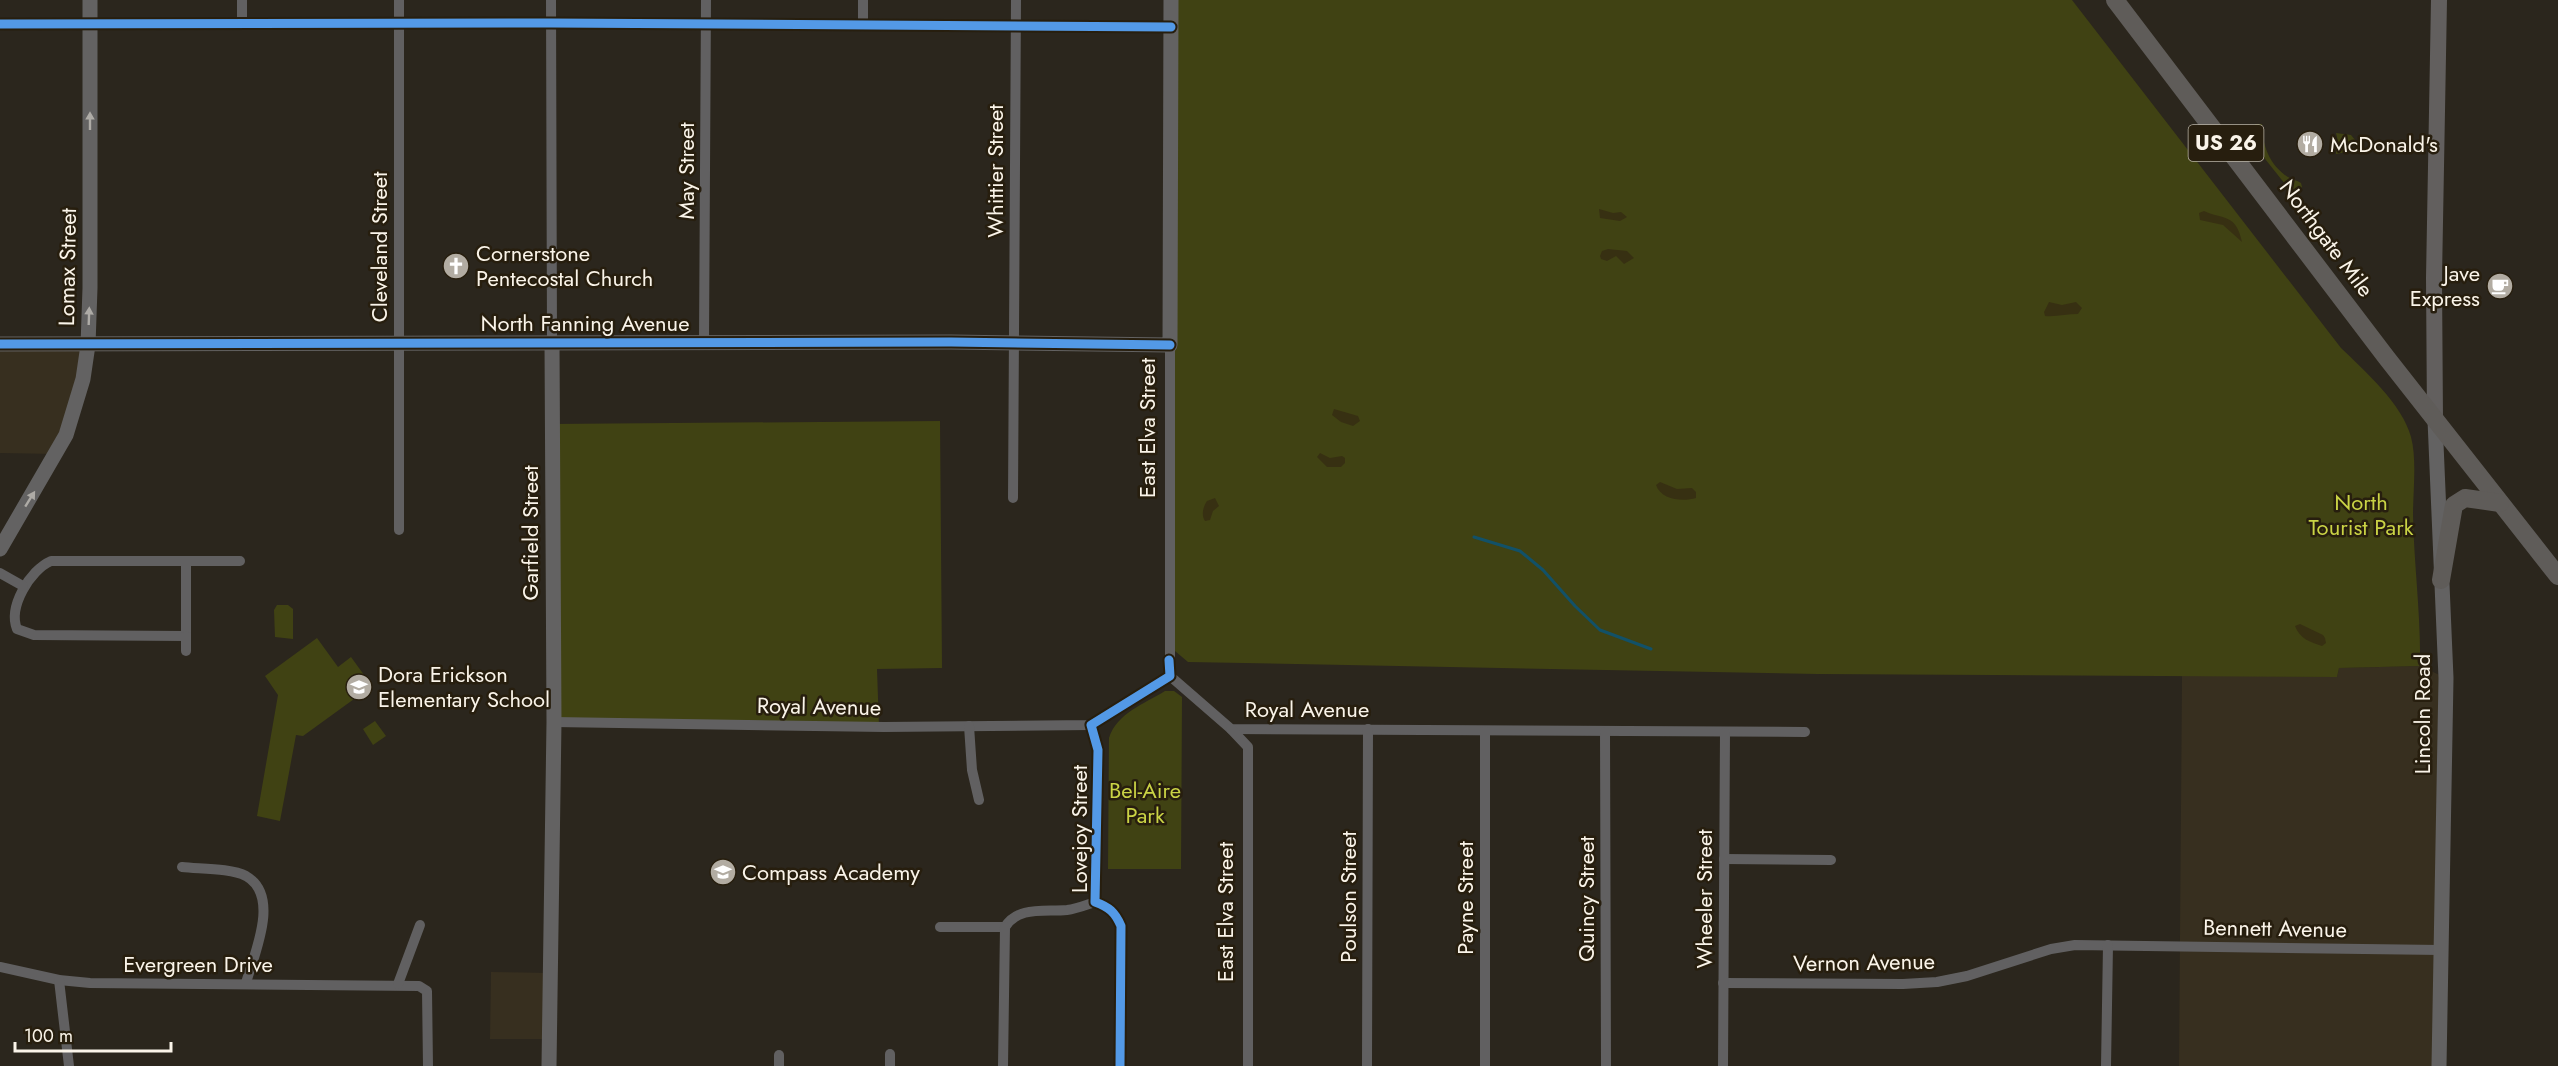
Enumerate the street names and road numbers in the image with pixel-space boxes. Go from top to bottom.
street label: Whittier Street [979,104,1011,238]
street label: May Street [670,122,702,220]
road number: US 26 [2188,125,2264,161]
street label: Cleveland Street [363,171,395,322]
street label: Northgate Mile [2272,173,2382,303]
street label: Lomax Street [50,207,84,326]
street label: North Fanning Avenue [480,307,690,339]
street label: East Elva Street [1131,357,1163,498]
street label: Garfield Street [514,465,546,601]
street label: Lincoln Road [2406,654,2438,774]
street label: Royal Avenue [756,689,882,723]
street label: Royal Avenue [1245,693,1369,725]
street label: Lovejoy Street [1063,764,1095,893]
street label: Wheeler Street [1688,829,1720,969]
street label: Poulson Street [1332,831,1364,963]
street label: Quincy Street [1570,836,1602,962]
street label: East Elva Street [1209,841,1241,982]
street label: Payne Street [1449,841,1481,955]
street label: Bennett Avenue [2203,911,2347,945]
street label: Vernon Avenue [1793,945,1935,979]
street label: Evergreen Drive [123,948,273,980]

